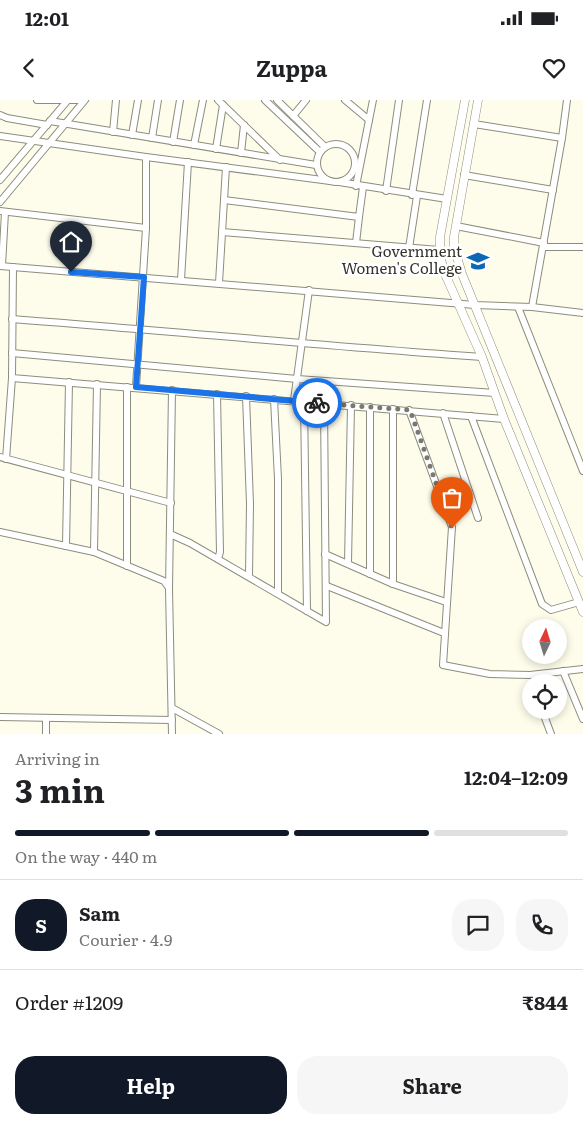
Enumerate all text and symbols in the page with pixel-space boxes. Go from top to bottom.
text: 12:01 [25,4,69,32]
text: Zuppa [256,51,327,84]
icon: back [15,54,43,82]
icon: heart [540,54,568,82]
pin [50,221,92,272]
icon: home [57,228,85,256]
place label: Government Women's College [341,239,462,279]
school or university icon: Government Women's College [465,248,491,274]
courier [292,378,342,428]
icon: bike [303,389,331,417]
pin [431,477,473,528]
icon: bag [438,484,466,512]
north arrow [522,619,568,664]
map controls [522,619,567,719]
button: locate [522,674,567,719]
text: Arriving in [15,746,100,770]
text: 12:04–12:09 [464,763,568,791]
text: 3 min [15,765,105,813]
text: On the way · 440 m [15,844,157,868]
text: Sam [79,899,120,927]
button: chat [452,899,504,951]
button: phone [516,899,568,951]
text: S [35,911,47,939]
text: Courier · 4.9 [79,927,172,951]
text: Order #1209 [15,988,123,1016]
text: ₹844 [522,988,568,1016]
button: Help [15,1056,287,1114]
button: Share [297,1056,568,1114]

